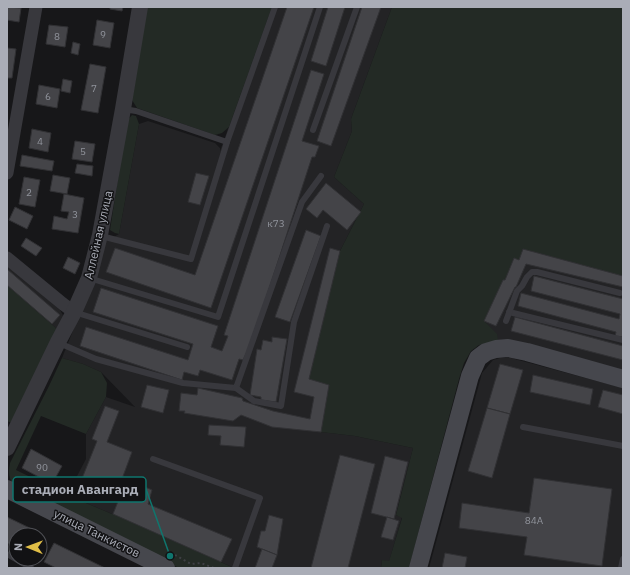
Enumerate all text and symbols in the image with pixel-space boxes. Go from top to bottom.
house number: 9 [100,28,106,41]
house number: 8 [54,30,60,43]
house number: 7 [91,82,97,95]
house number: 6 [45,90,51,103]
house number: 4 [37,135,43,148]
house number: 5 [80,145,86,158]
house number: 2 [26,186,32,199]
street label: Аллейная улица [80,188,116,281]
house number: 3 [72,208,78,221]
house number: к73 [267,217,285,230]
house number: 90 [36,461,48,474]
callout: стадион Авангард [13,477,146,502]
text: стадион Авангард [22,481,139,498]
street label: улица Танкистов [51,506,143,560]
house number: 84А [525,514,544,527]
north arrow [8,527,48,567]
text: N [11,543,25,551]

